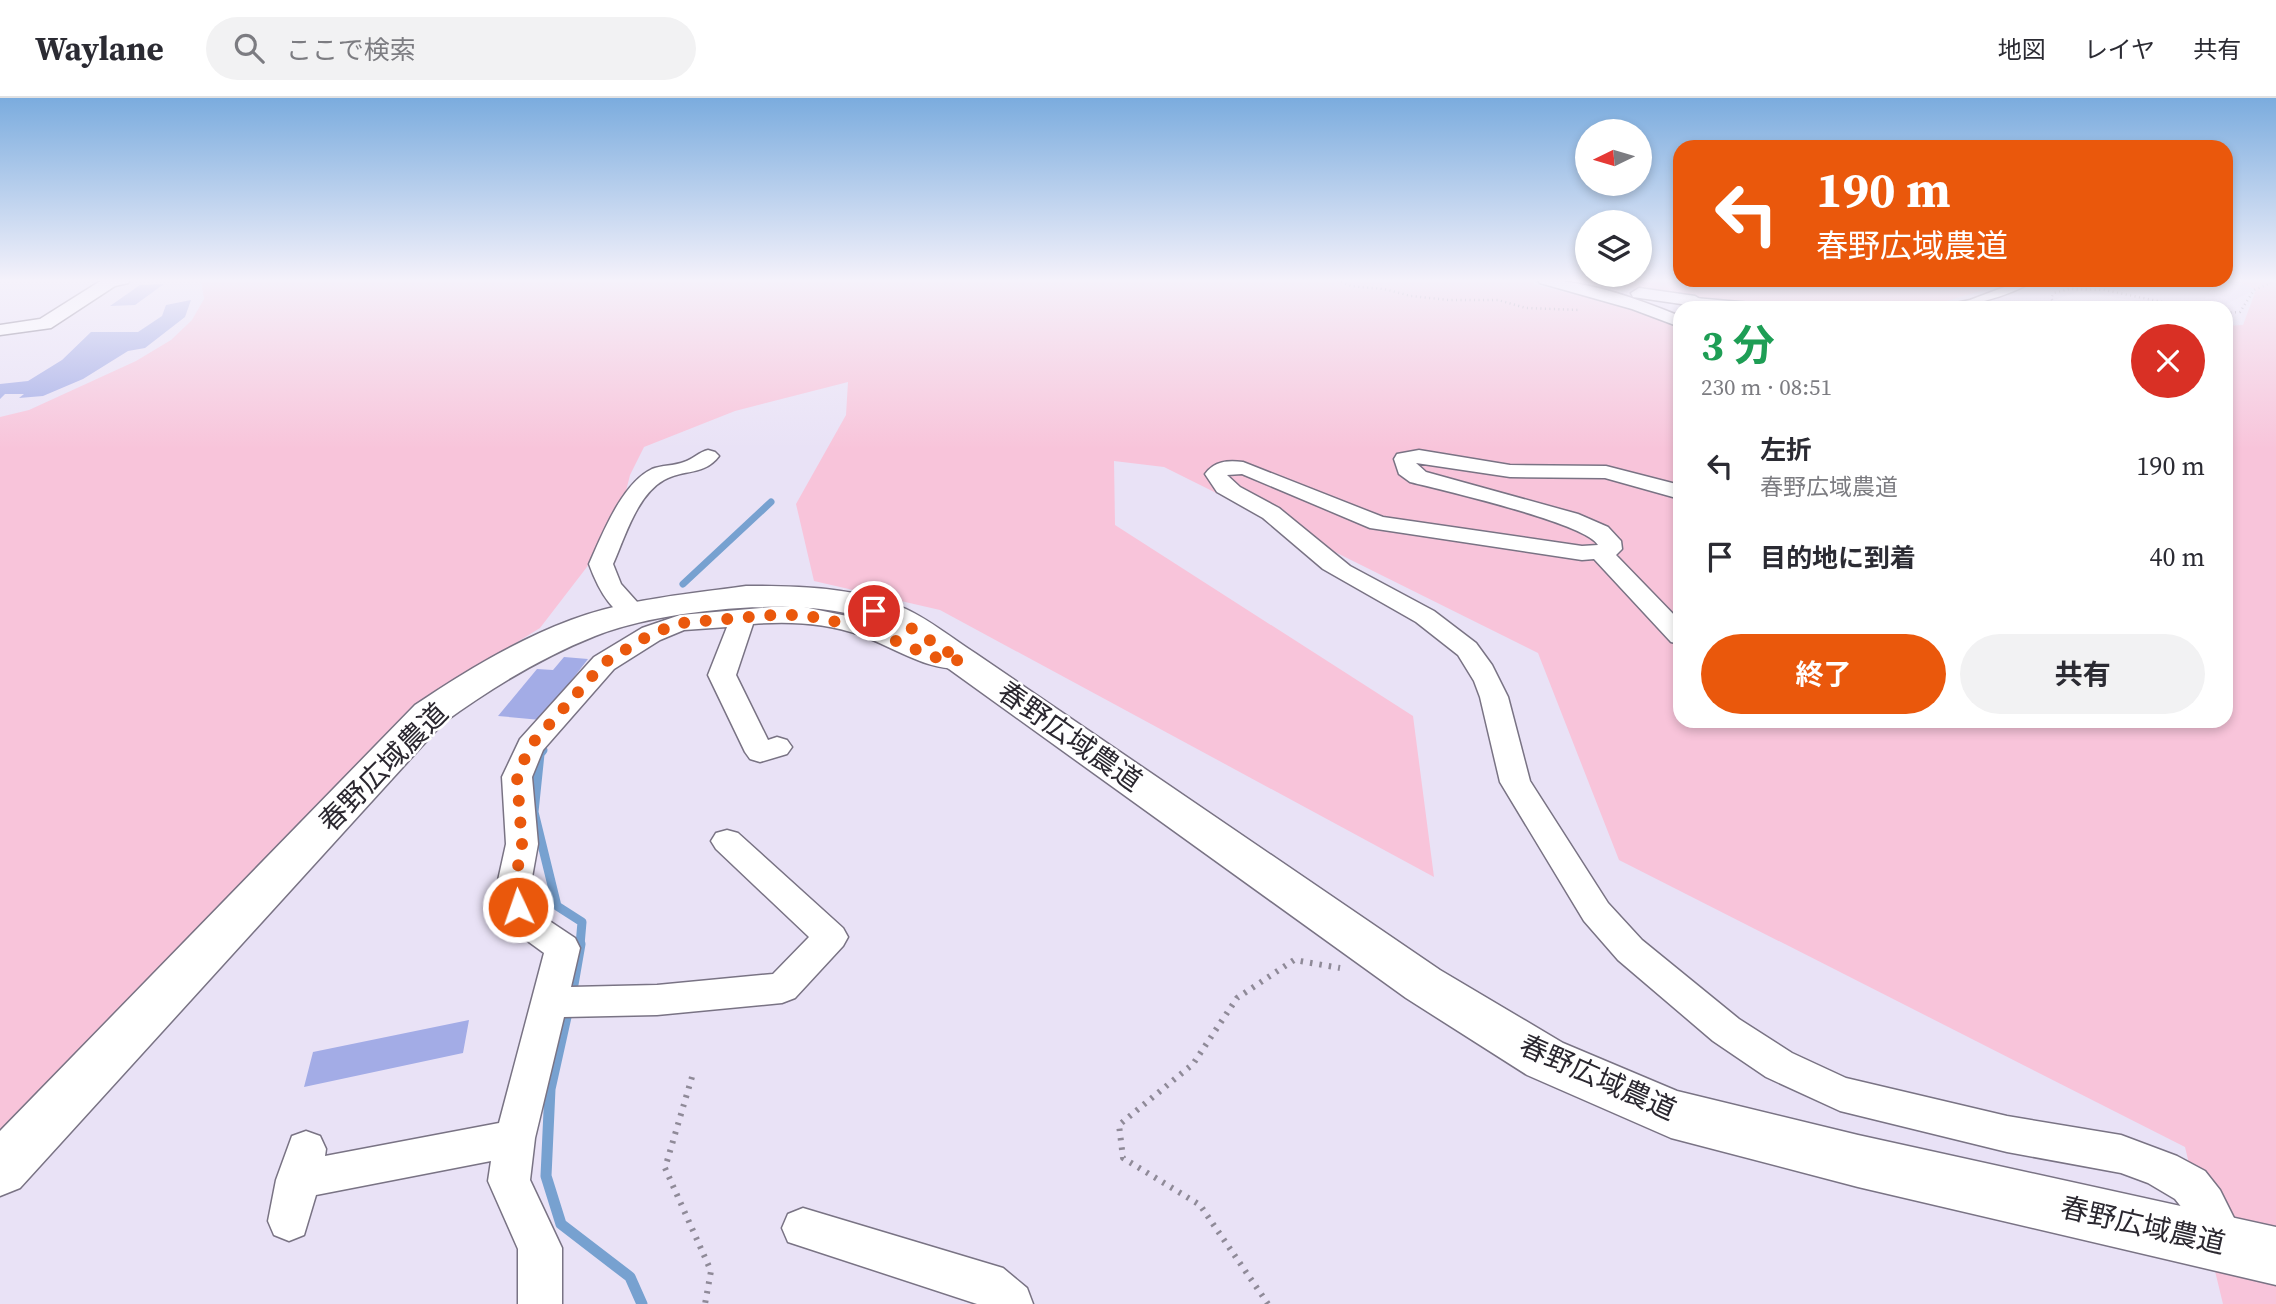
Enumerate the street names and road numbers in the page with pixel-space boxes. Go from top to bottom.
street label: 春野広域農道 [990,672,1150,800]
street label: 春野広域農道 [310,694,456,840]
street label: 春野広域農道 [1514,1025,1682,1129]
street label: 春野広域農道 [2057,1188,2229,1262]

